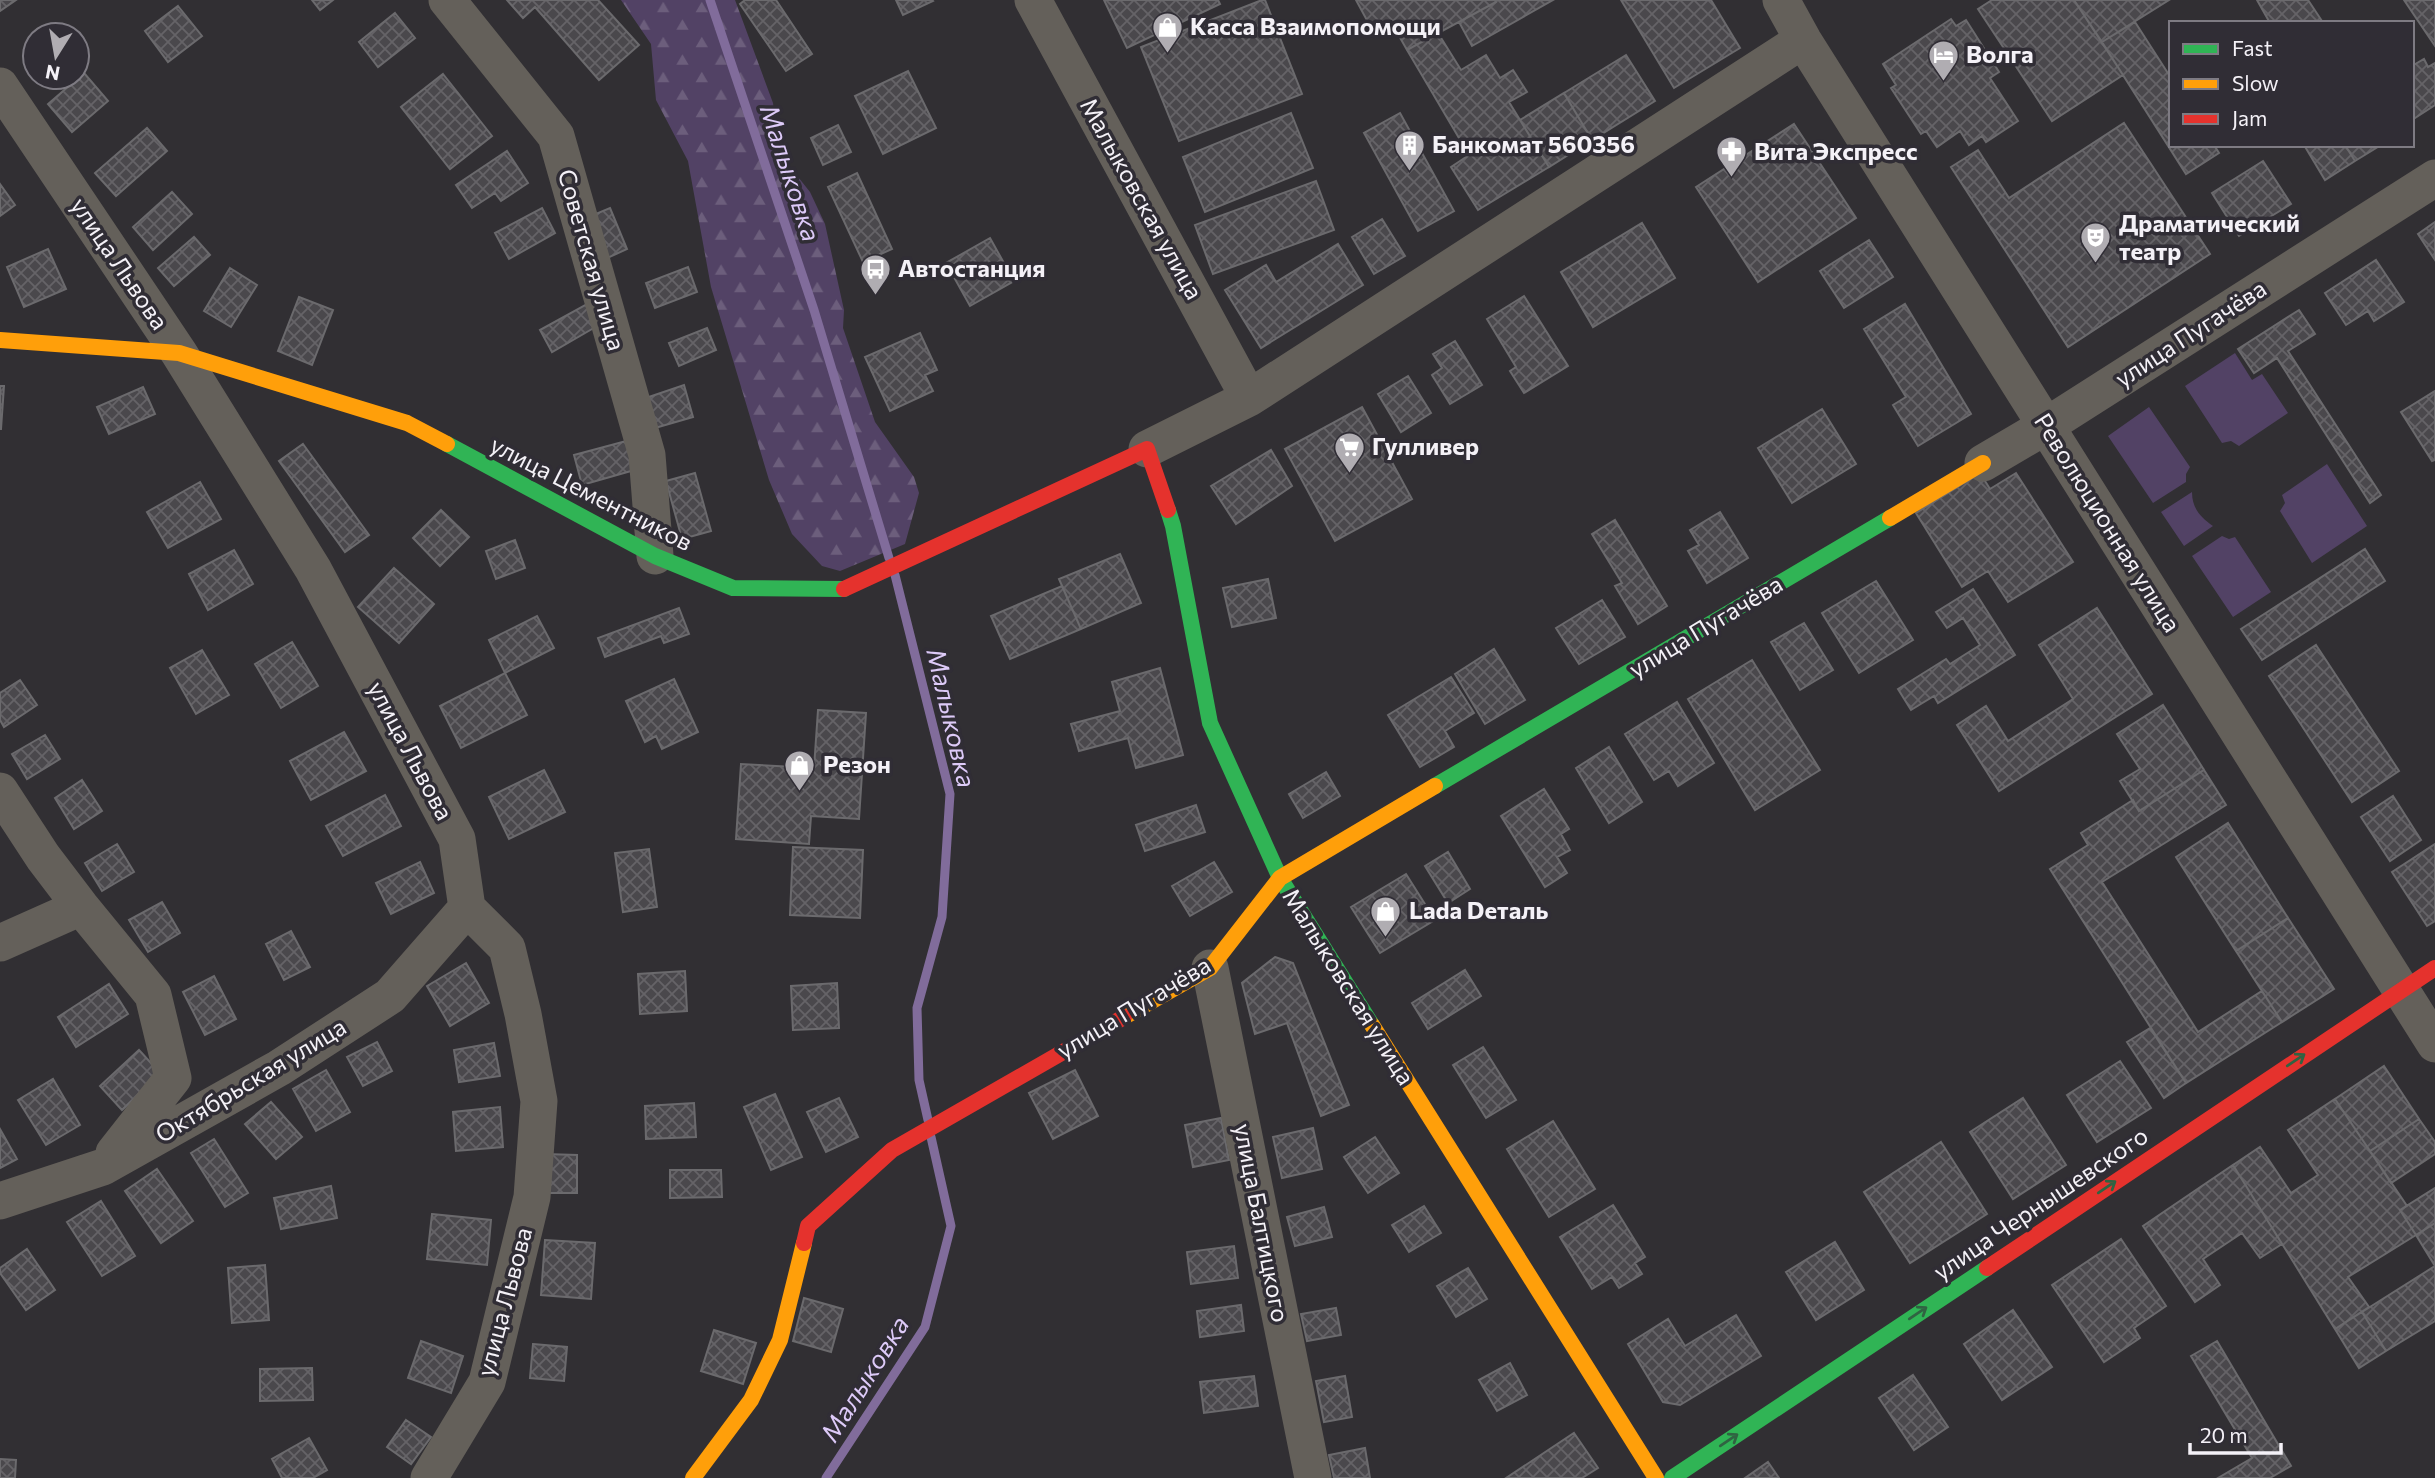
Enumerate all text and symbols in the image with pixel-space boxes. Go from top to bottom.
shop icon: Касса Взаимопомощи [1150,10,1184,54]
place label: Касса Взаимопомощи [1190,11,1441,40]
north arrow [21,21,91,91]
legend [2169,21,2414,147]
text: Fast [2232,35,2273,60]
hotel icon: Волга [1926,38,1960,82]
place label: Волга [1966,39,2034,68]
text: N [43,61,62,86]
text: Slow [2232,70,2279,95]
street label: Малыковская улица [1075,92,1210,304]
water label: Малыковка [755,100,828,245]
text: Jam [2232,105,2267,130]
building icon: Банкомат 560356 [1392,128,1426,172]
place label: Банкомат 560356 [1432,129,1635,158]
pharmacy icon: Вита Экспресс [1714,135,1748,179]
place label: Вита Экспресс [1754,136,1918,165]
street label: Советская улица [553,166,632,354]
street label: улица Львова [65,192,175,335]
place label: Драматический театр [2119,208,2300,265]
theatre icon: Драматический театр [2079,221,2113,265]
bus stop icon: Автостанция [858,252,892,296]
place label: Автостанция [898,253,1046,282]
street label: улица Пугачёва [2109,273,2271,392]
street label: Революционная улица [2029,407,2187,637]
street label: улица Цементников [486,429,697,556]
supermarket icon: Гулливер [1332,430,1366,474]
place label: Гулливер [1372,431,1479,460]
street label: улица Пугачёва [1623,568,1787,683]
water label: Малыковка [921,645,984,790]
street label: улица Львова [363,676,460,825]
shop icon: Резон [783,748,817,792]
place label: Резон [823,749,891,778]
street label: Малыковская улица [1277,883,1421,1090]
shop icon: Lada Dеталь [1369,894,1403,938]
place label: Lada Dеталь [1409,895,1548,924]
street label: улица Пугачёва [1051,949,1215,1064]
street label: Октябрьская улица [150,1011,351,1148]
one-way arrow [2286,1053,2305,1068]
street label: улица Чернышевского [1927,1120,2153,1285]
street label: улица Балтицкого [1229,1121,1296,1325]
one-way arrow [2097,1180,2116,1194]
street label: улица Львова [470,1224,537,1379]
one-way arrow [1908,1306,1927,1321]
water label: Малыковка [813,1310,914,1447]
scale bar [2190,1412,2281,1456]
text: 20 m [2200,1422,2248,1447]
one-way arrow [1719,1433,1738,1447]

